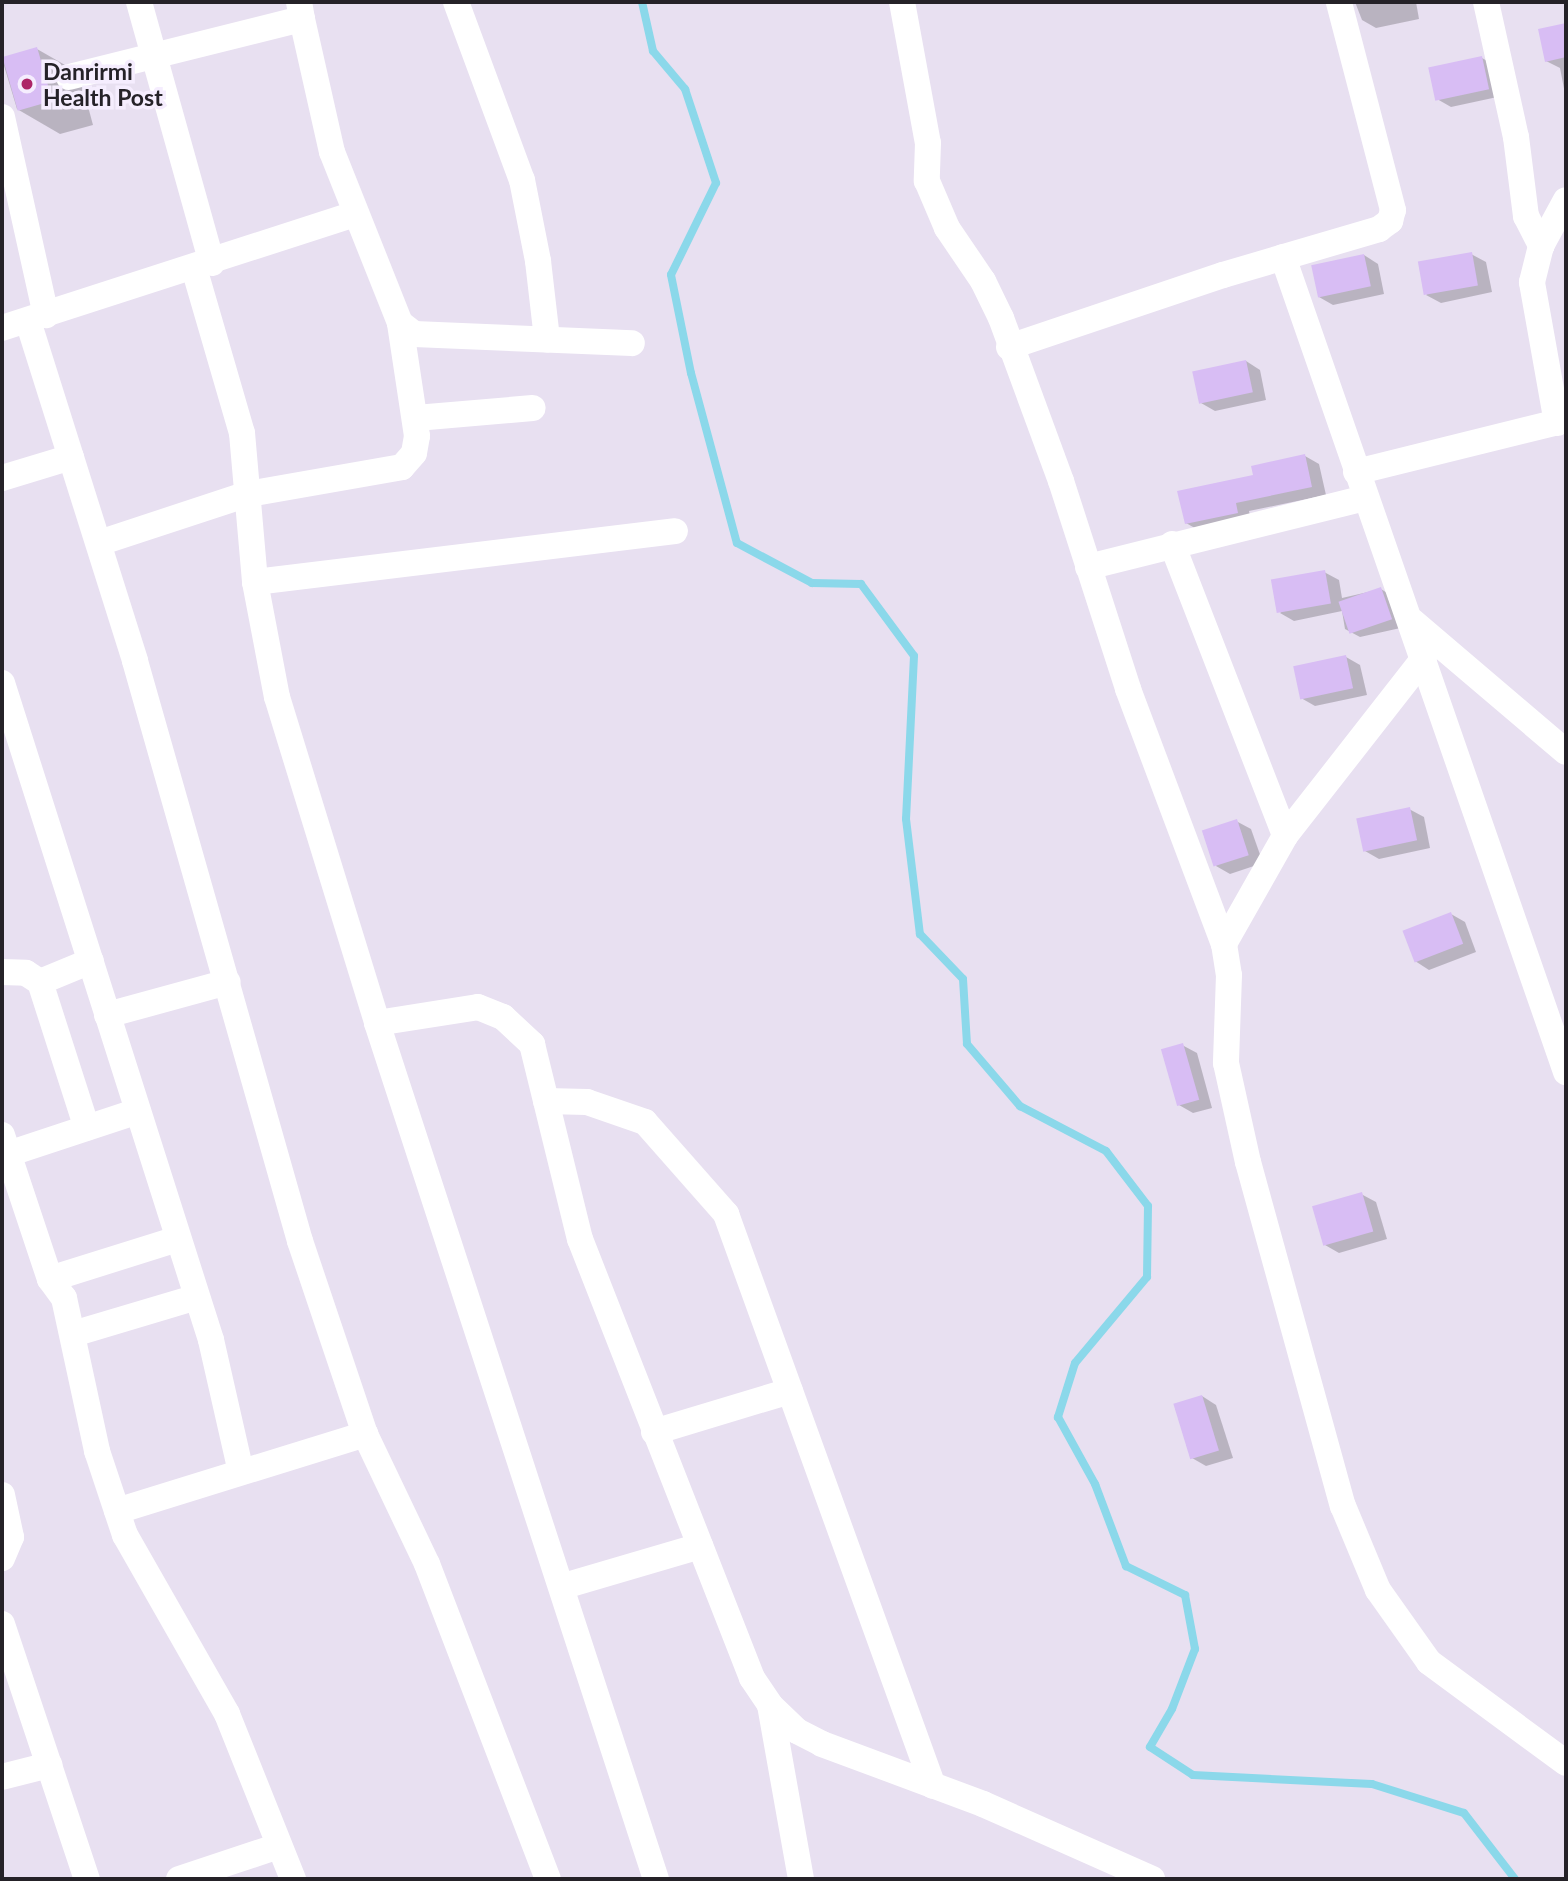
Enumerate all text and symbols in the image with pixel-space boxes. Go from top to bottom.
place label: Danrirmi Health Post [43,57,163,111]
marker: Danrirmi Health Post [17,74,37,94]

